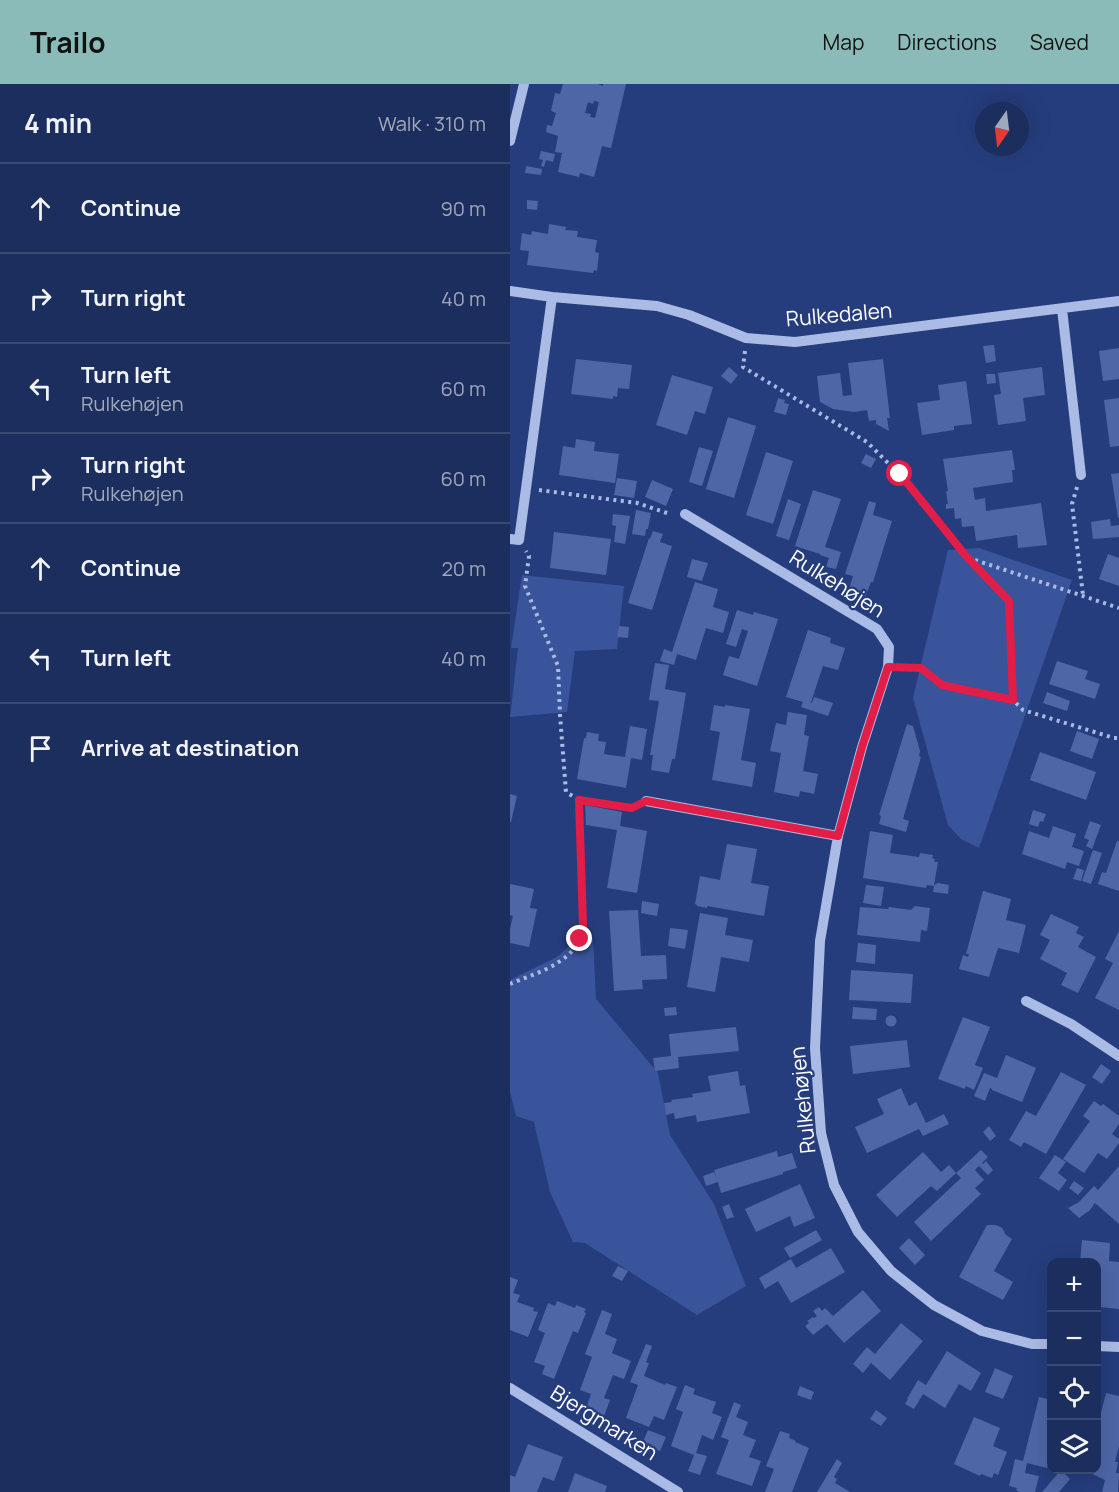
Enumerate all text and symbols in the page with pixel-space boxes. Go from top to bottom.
text: Trailo [30,23,106,61]
text: Map [823,28,864,56]
text: Directions [897,28,997,56]
text: Saved [1030,28,1089,56]
north arrow [975,102,1029,156]
text: 4 min [24,105,92,141]
text: Walk · 310 m [378,110,486,137]
icon: ahead [24,192,57,225]
text: Continue [81,193,181,223]
text: 90 m [440,195,486,222]
icon: right [24,282,57,315]
text: Turn right [81,283,186,313]
text: 40 m [441,285,486,312]
street label: Rulkedalen [785,295,893,333]
text: Turn left [81,360,171,390]
icon: left [24,372,57,405]
text: 60 m [440,375,486,402]
text: Rulkehøjen [81,390,184,417]
text: Turn right [81,450,186,480]
route start [886,460,912,486]
icon: right [24,462,57,495]
text: 60 m [440,465,486,492]
text: Rulkehøjen [81,480,184,507]
street label: Rulkehøjen [784,543,891,624]
icon: ahead [24,552,57,585]
text: Continue [81,553,181,583]
text: 20 m [441,555,486,582]
icon: left [24,642,57,675]
text: Turn left [81,643,171,673]
text: 40 m [441,645,486,672]
icon: arrive [24,732,57,765]
text: Arrive at destination [81,733,299,763]
route end [566,925,592,951]
street label: Rulkehøjen [782,1045,822,1155]
map controls [1047,1258,1101,1474]
button: + [1047,1258,1101,1312]
button: − [1047,1312,1101,1366]
button: locate [1047,1366,1101,1420]
street label: Bjergmarken [546,1378,664,1466]
button: layers [1047,1420,1101,1474]

